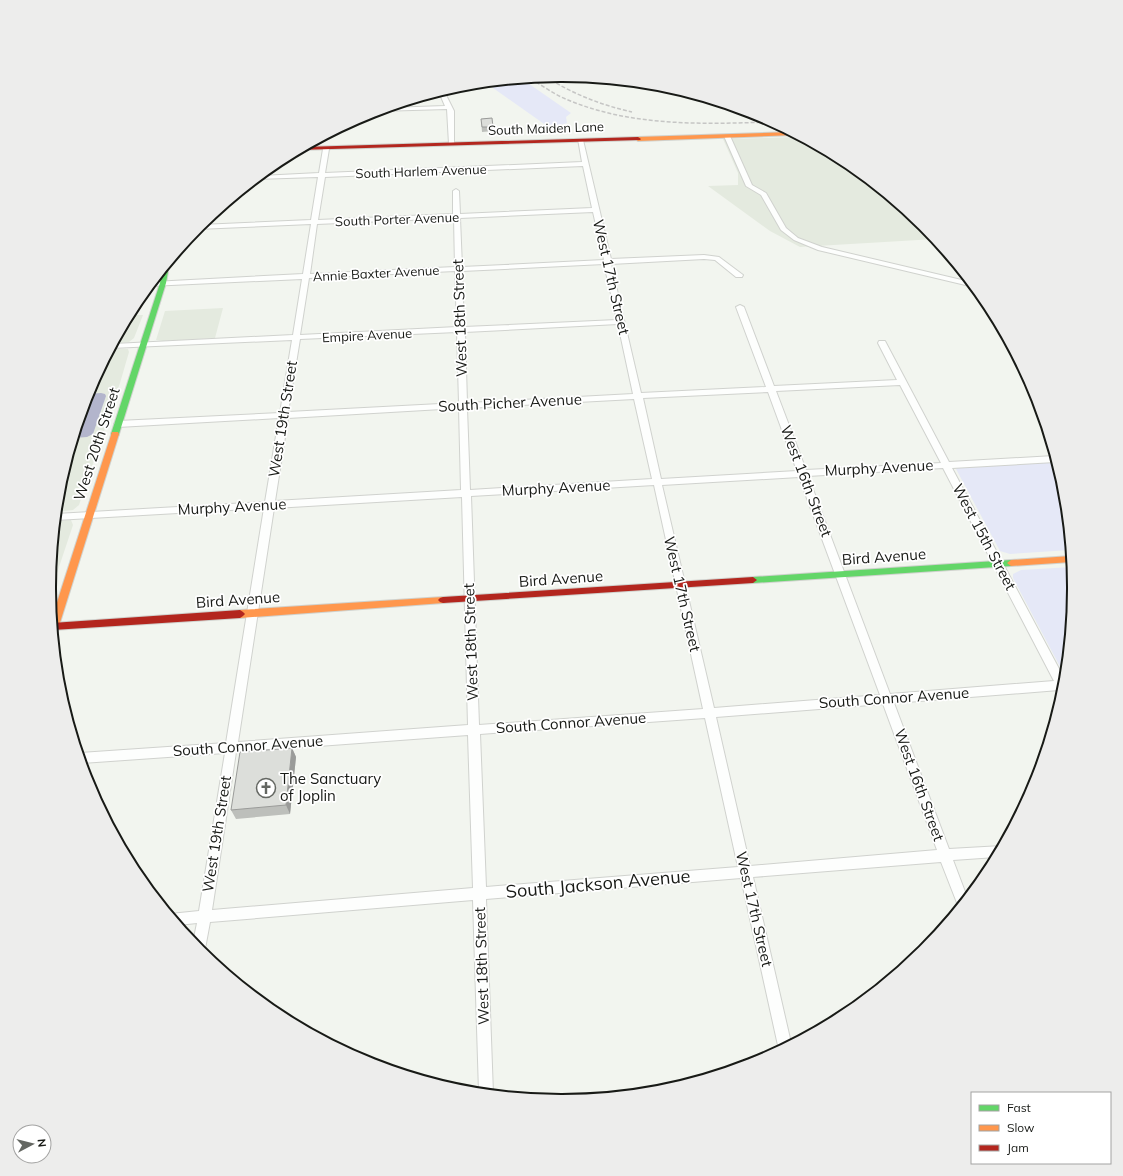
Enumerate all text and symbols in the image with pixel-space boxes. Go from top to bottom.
street label: South Maiden Lane [488,118,604,138]
street label: South Harlem Avenue [355,161,487,181]
street label: South Porter Avenue [335,209,459,229]
street label: West 17th Street [589,217,634,336]
street label: West 18th Street [448,259,471,377]
street label: Annie Baxter Avenue [312,262,440,284]
street label: Empire Avenue [321,325,413,345]
street label: West 19th Street [264,359,301,479]
street label: West 20th Street [69,385,124,503]
street label: South Picher Avenue [438,389,582,416]
street label: West 16th Street [776,422,836,539]
street label: Murphy Avenue [824,455,934,480]
street label: Murphy Avenue [501,475,611,500]
street label: West 15th Street [948,480,1021,593]
street label: Murphy Avenue [177,494,287,519]
street label: West 17th Street [660,534,705,653]
street label: Bird Avenue [841,544,927,569]
street label: Bird Avenue [518,566,604,591]
street label: West 18th Street [459,583,482,701]
street label: Bird Avenue [195,587,281,612]
street label: South Connor Avenue [818,683,970,712]
street label: South Connor Avenue [495,708,647,737]
street label: West 16th Street [890,726,949,843]
street label: South Connor Avenue [172,731,324,760]
place label: The Sanctuary of Joplin [280,769,381,805]
street label: West 19th Street [198,774,235,894]
church icon: The Sanctuary of Joplin [255,777,277,799]
street label: West 17th Street [732,849,777,968]
street label: South Jackson Avenue [505,864,691,903]
street label: West 18th Street [470,907,493,1025]
legend [971,1092,1111,1164]
text: Fast [1007,1100,1031,1115]
text: Slow [1007,1120,1035,1135]
north arrow [12,1124,52,1164]
text: N [34,1138,49,1148]
text: Jam [1007,1140,1029,1155]

